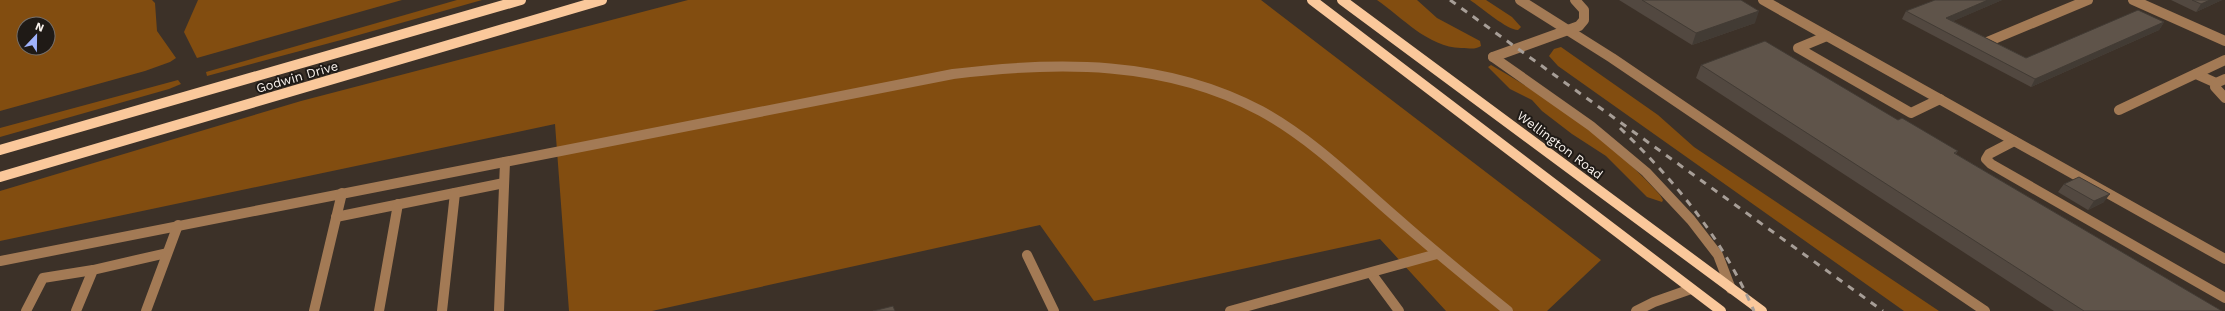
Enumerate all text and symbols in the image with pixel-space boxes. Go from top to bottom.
north arrow [16,16,56,56]
text: N [33,20,46,35]
street label: Godwin Drive [254,58,340,96]
street label: Wellington Road [1514,108,1606,182]

